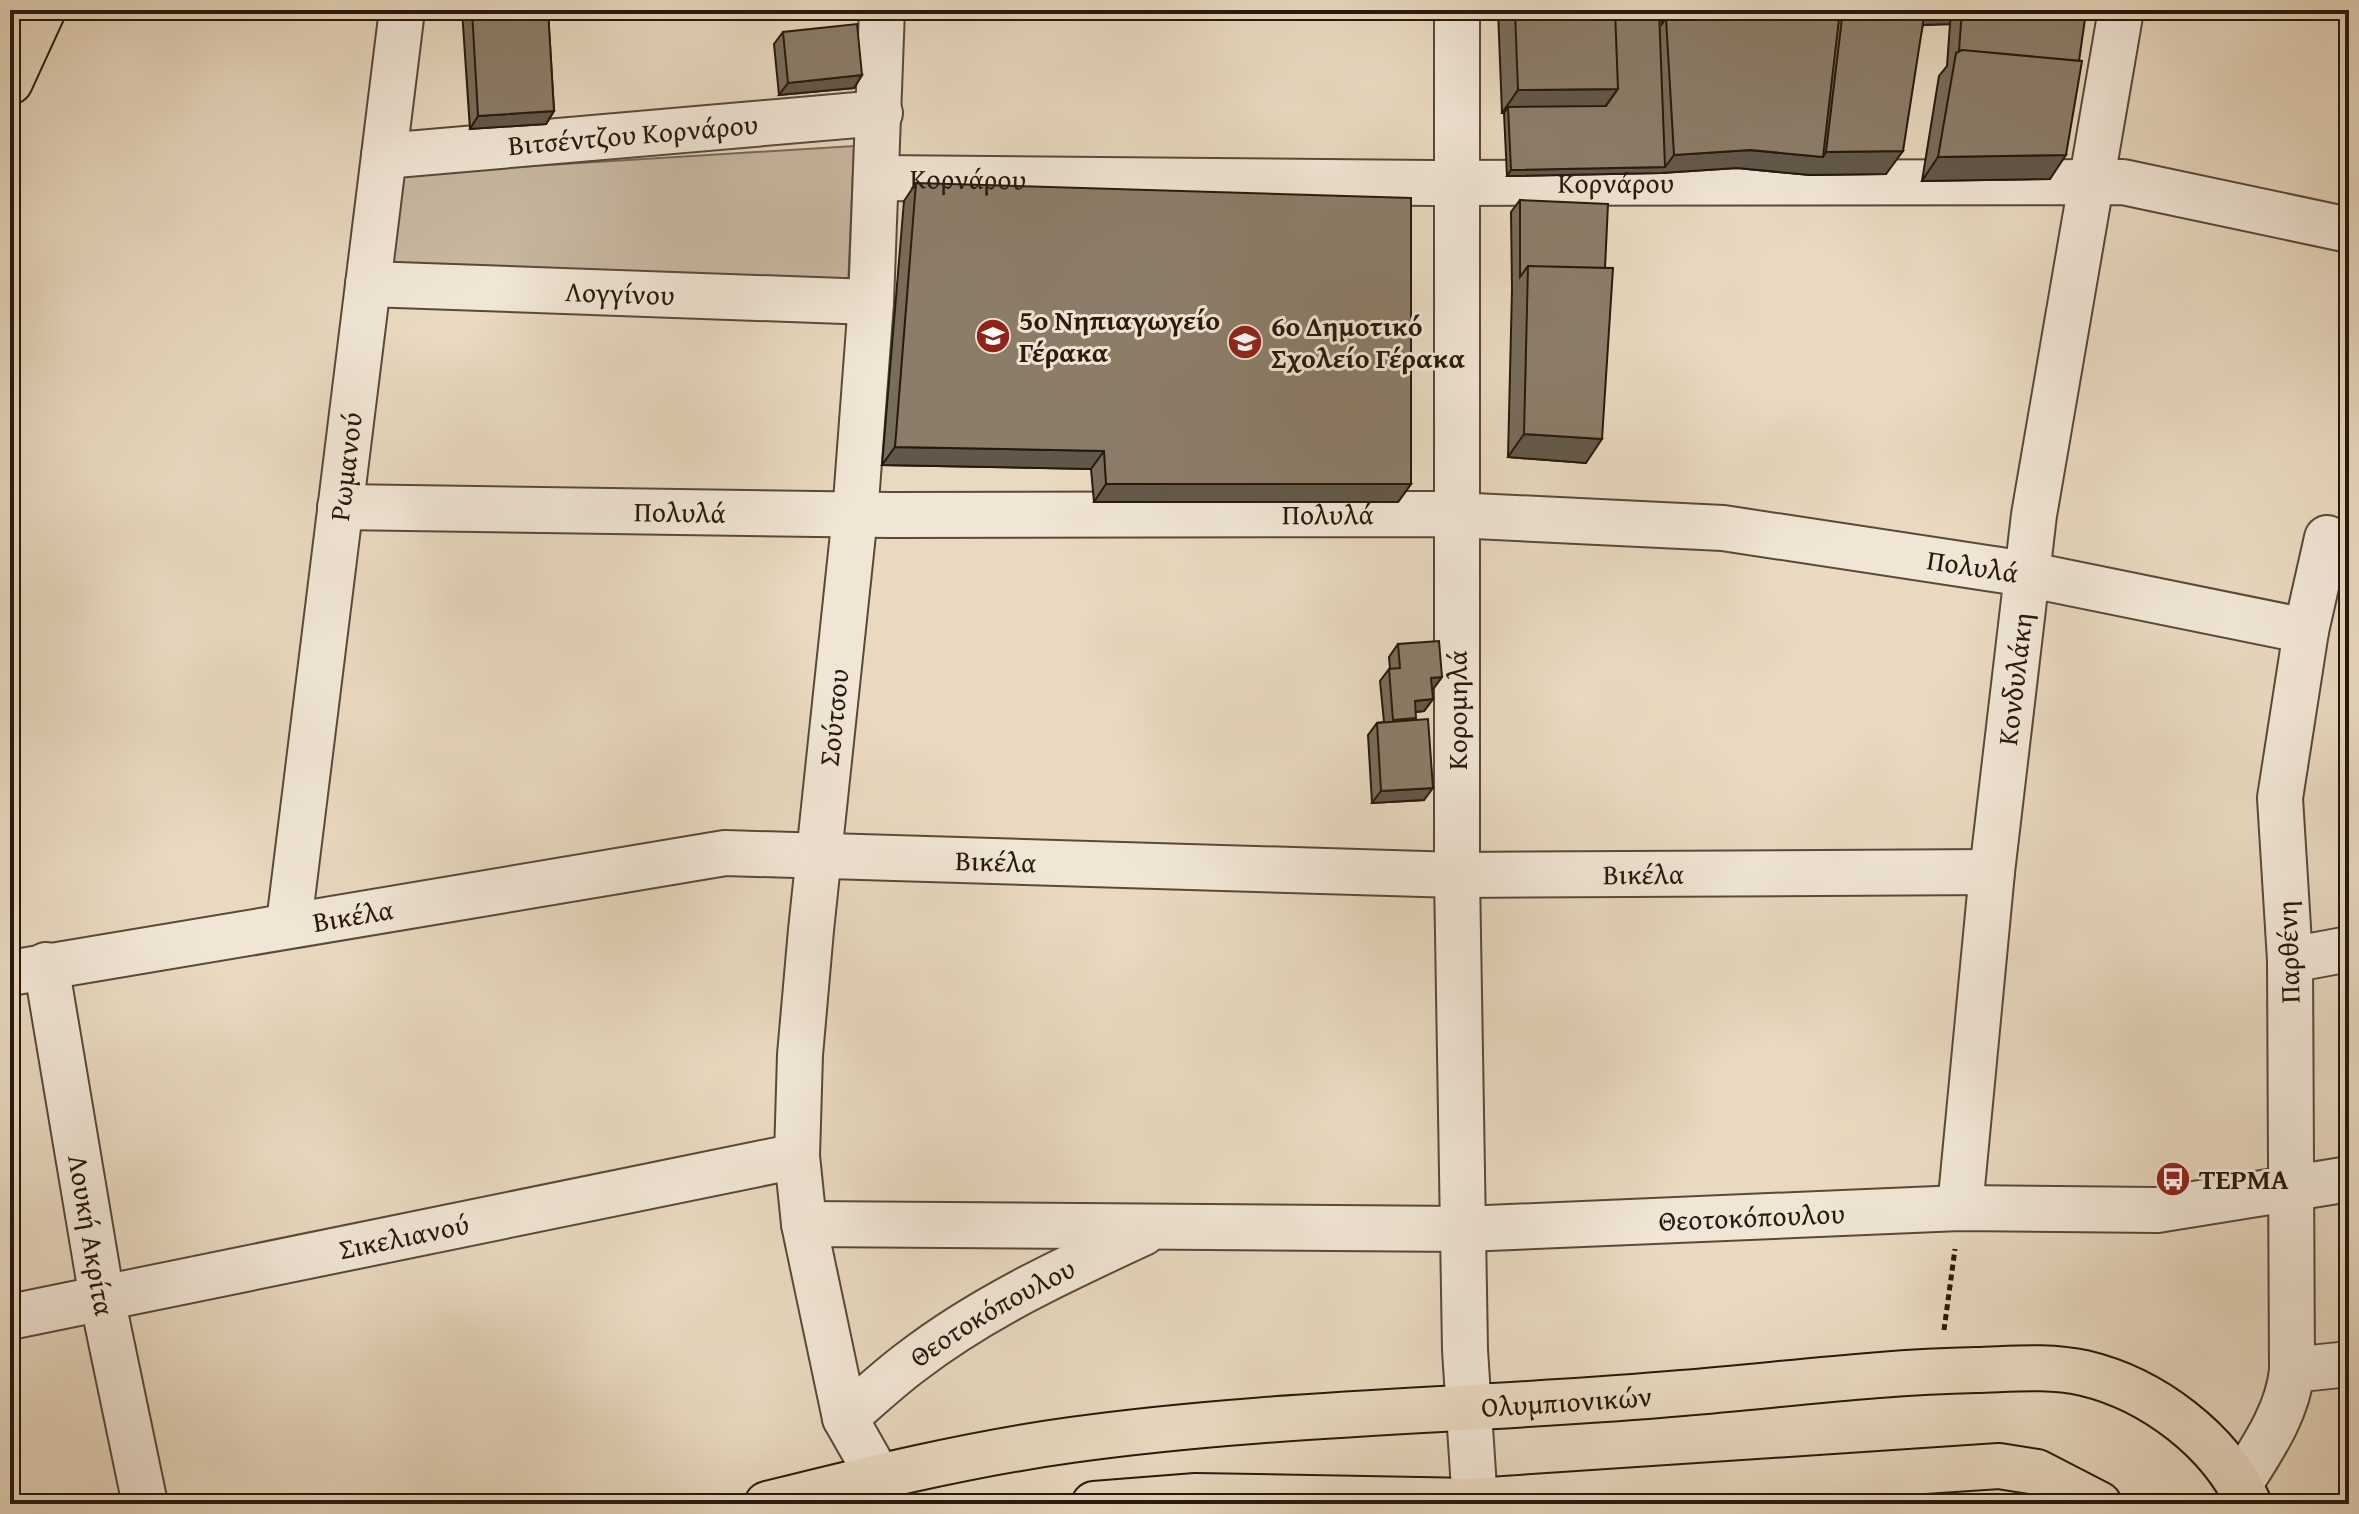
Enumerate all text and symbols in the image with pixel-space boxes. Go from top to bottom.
street label: Βιτσέντζου Κορνάρου [506,103,760,165]
street label: Κορνάρου [910,157,1026,199]
street label: Κορνάρου [1558,162,1674,203]
street label: Λογγίνου [564,270,675,315]
place label: 5ο Νηπιαγωγείο Γέρακα [1019,299,1220,372]
place label: 6ο Δημοτικό Σχολείο Γέρακα [1271,305,1465,378]
school or university icon: 5ο Νηπιαγωγείο Γέρακα [974,317,1012,355]
school or university icon: 6ο Δημοτικό Σχολείο Γέρακα [1226,323,1264,361]
street label: Ρωμανού [318,410,372,523]
street label: Πολυλά [634,490,726,533]
street label: Πολυλά [1282,493,1374,534]
street label: Πολυλά [1924,538,2021,593]
street label: Κονδυλάκη [1986,610,2042,747]
street label: Κορομηλά [1436,650,1477,770]
street label: Σούτσου [808,666,859,768]
street label: Βικέλα [955,839,1037,882]
street label: Βικέλα [1603,853,1684,894]
street label: Βικέλα [310,888,397,942]
street label: Παρθένη [2265,900,2310,1004]
street label: Λουκή Ακρίτα [58,1151,126,1319]
place label: ΤΕΡΜΑ [2199,1158,2289,1199]
bus stop icon: ΤΕΡΜΑ [2154,1160,2192,1198]
street label: Θεοτοκόπουλου [1658,1192,1846,1241]
street label: Σικελιανού [335,1203,472,1269]
street label: Θεοτοκόπουλου [900,1247,1082,1377]
street label: Ολυμπιονικών [1480,1375,1654,1427]

